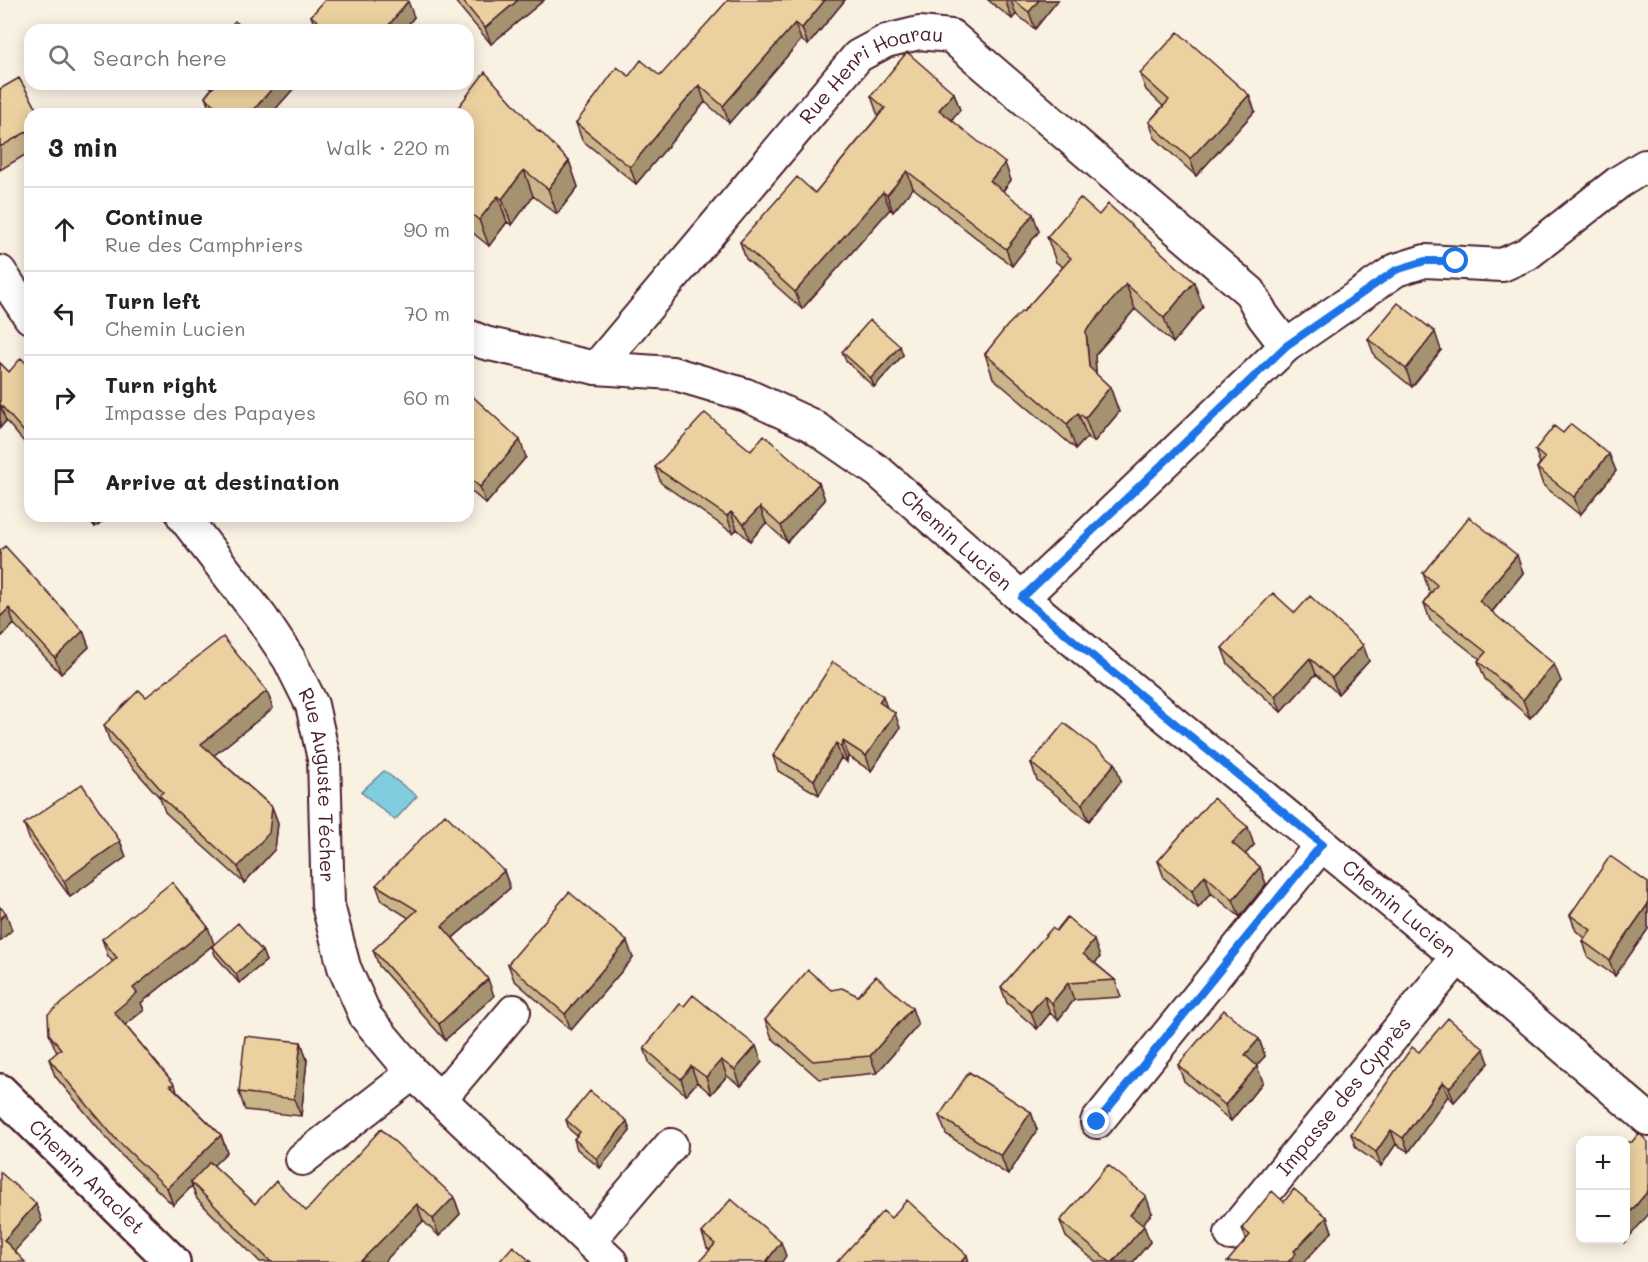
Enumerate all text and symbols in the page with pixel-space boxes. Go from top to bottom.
street label: Rue Henri Hoarau [793,19,945,129]
search box [24,24,474,90]
icon: search [45,41,78,74]
text: Search here [93,43,227,72]
text: 3 min [48,130,117,164]
text: Walk · 220 m [326,134,450,160]
text: Continue [105,202,203,231]
icon: ahead [48,213,81,246]
text: 90 m [404,216,450,242]
text: Rue des Camphriers [105,231,303,257]
route start [1442,247,1468,273]
text: Turn left [105,286,201,315]
icon: left [48,297,81,330]
text: 70 m [404,300,450,326]
text: Chemin Lucien [105,315,245,341]
text: Turn right [105,370,217,399]
icon: right [48,381,81,414]
text: 60 m [403,384,450,410]
text: Impasse des Papayes [105,399,316,425]
icon: arrive [48,465,81,498]
text: Arrive at destination [105,467,340,496]
street label: Chemin Lucien [896,483,1018,596]
street label: Rue Auguste Técher [293,683,341,883]
street label: Chemin Lucien [1337,853,1462,962]
street label: Impasse des Cyprès [1270,1011,1416,1181]
route end [1083,1108,1109,1134]
street label: Chemin Anaclet [24,1113,151,1239]
map controls [1576,1136,1630,1244]
button: + [1576,1136,1630,1190]
button: − [1576,1190,1630,1244]

